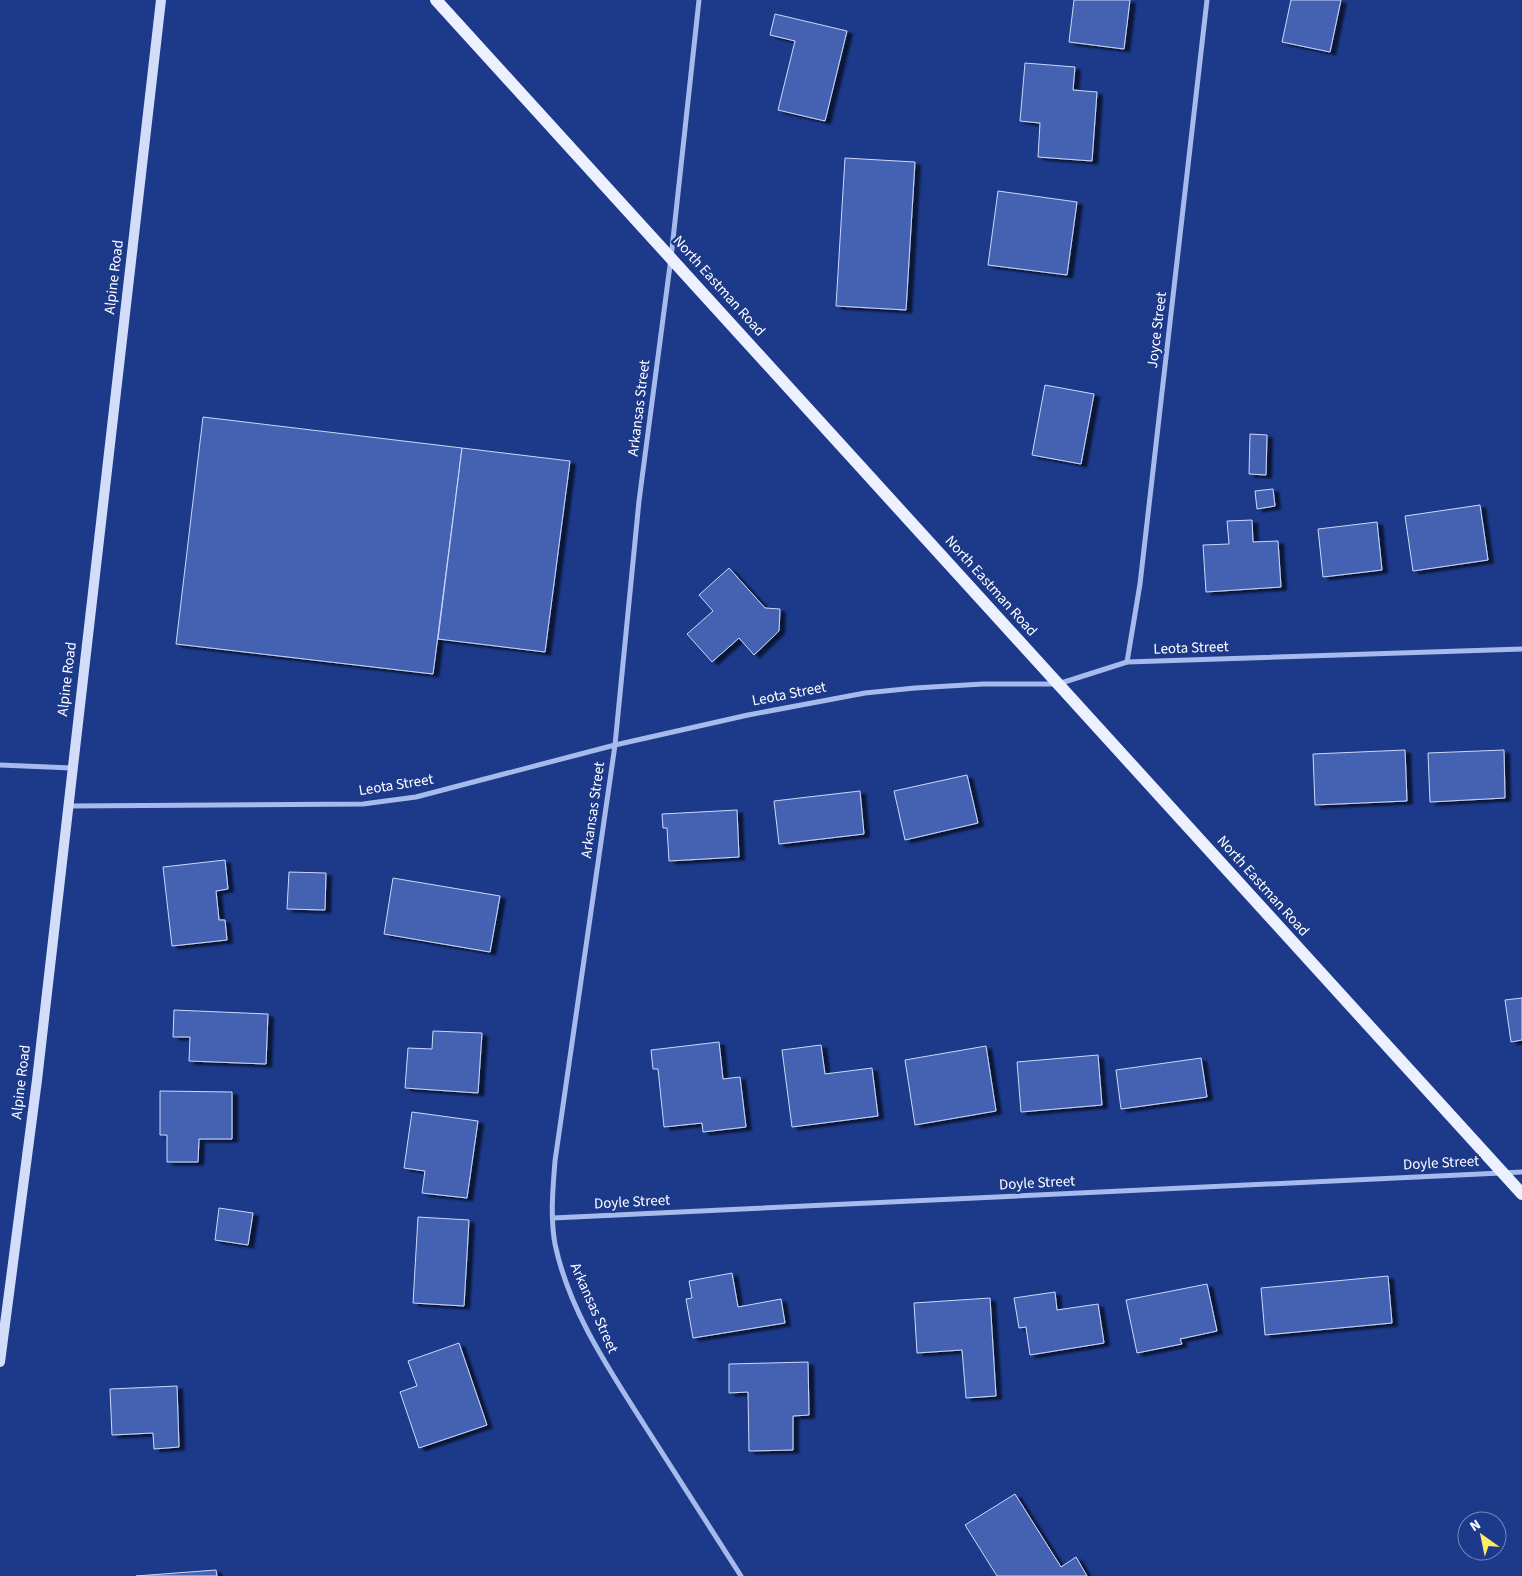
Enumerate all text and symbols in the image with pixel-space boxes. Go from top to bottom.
street label: North Eastman Road [668,231,770,341]
street label: Alpine Road [99,239,129,315]
street label: Joyce Street [1142,291,1172,369]
street label: Arkansas Street [623,359,655,457]
street label: North Eastman Road [940,531,1042,641]
street label: Leota Street [1153,636,1229,660]
street label: Alpine Road [52,641,82,717]
street label: Leota Street [750,677,828,711]
street label: Arkansas Street [576,760,610,860]
street label: Leota Street [357,769,435,801]
street label: North Eastman Road [1212,831,1314,941]
street label: Alpine Road [6,1044,36,1120]
street label: Doyle Street [1402,1151,1480,1175]
street label: Doyle Street [998,1171,1076,1195]
street label: Doyle Street [593,1190,671,1214]
street label: Arkansas Street [565,1259,623,1357]
north arrow [1457,1511,1507,1561]
text: N [1466,1515,1485,1537]

